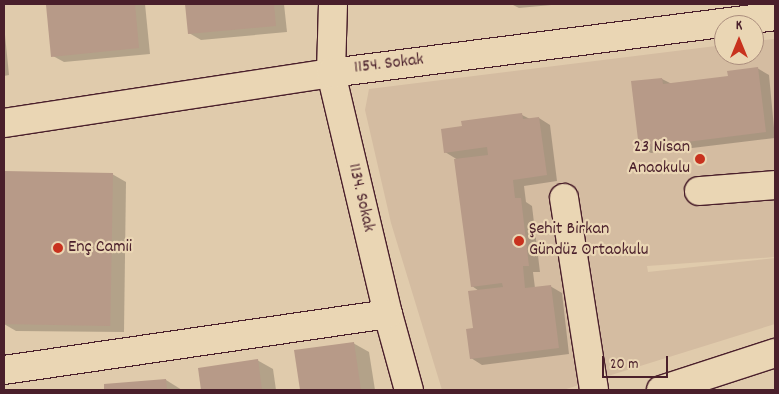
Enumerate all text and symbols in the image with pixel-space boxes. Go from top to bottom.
north arrow [714,15,764,65]
text: K [736,16,742,36]
street label: 1154. Sokak [353,50,425,80]
place label: 23 Nisan Anaokulu [628,138,690,180]
marker: 23 Nisan Anaokulu [694,153,706,165]
street label: 1134. Sokak [342,162,378,234]
place label: Şehit Birkan Gündüz Ortaokulu [529,220,649,262]
marker: Şehit Birkan Gündüz Ortaokulu [513,235,525,247]
place label: Enç Camii [68,237,132,259]
marker: Enç Camii [52,242,64,254]
scale bar [604,346,670,378]
text: 20 m [610,354,638,376]

